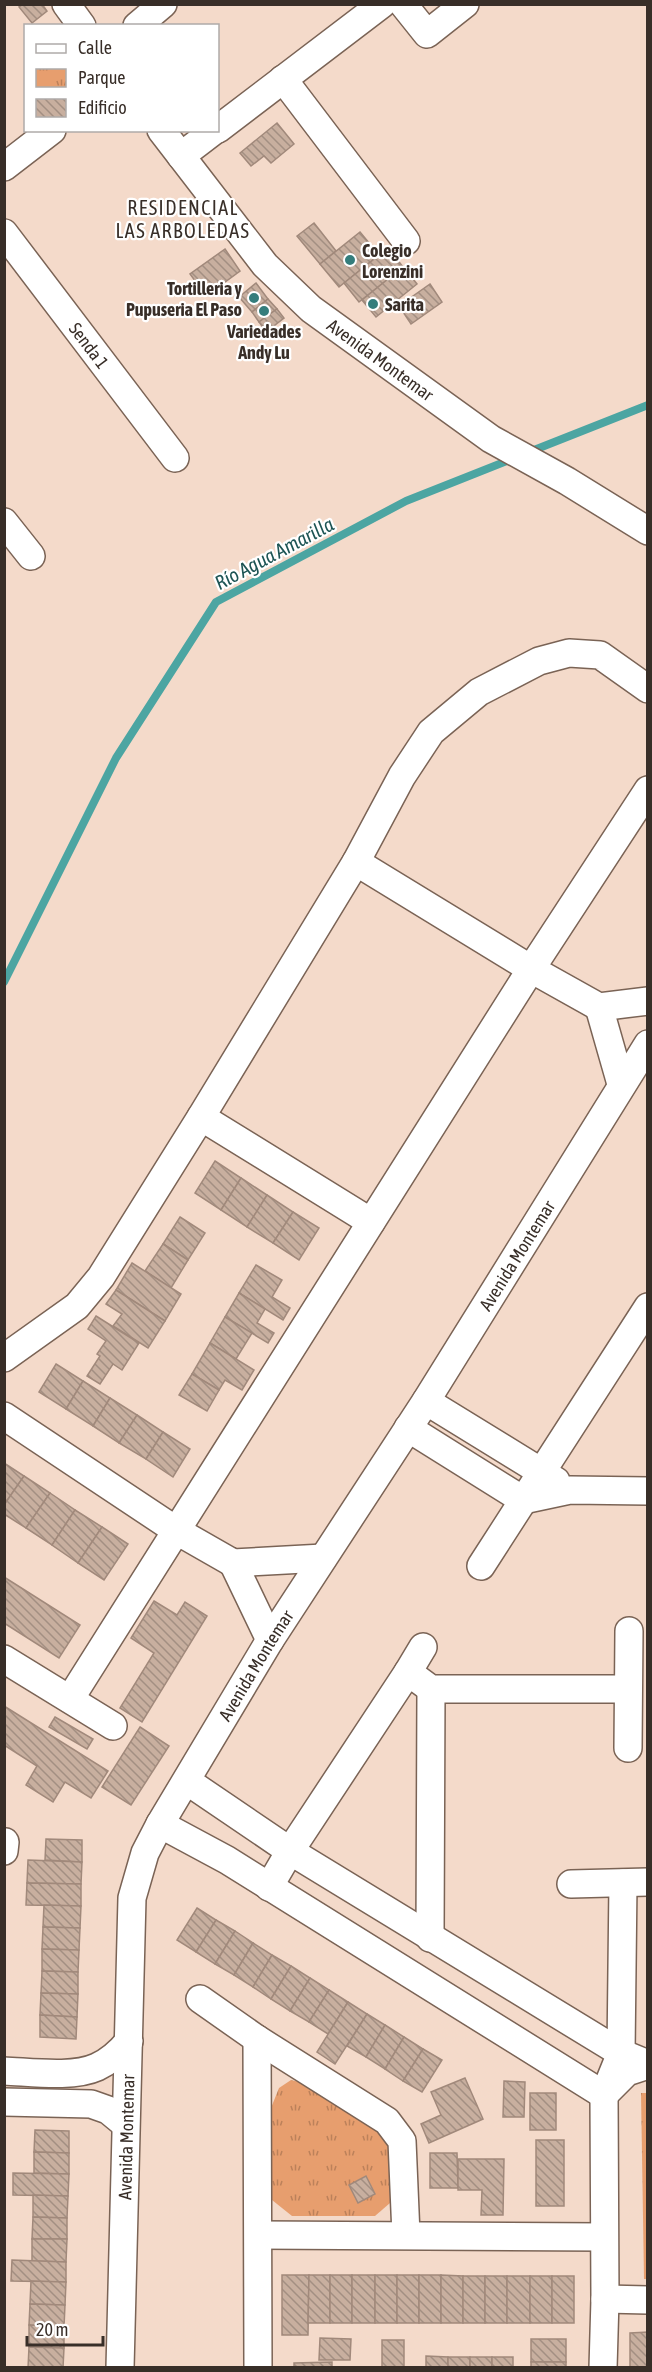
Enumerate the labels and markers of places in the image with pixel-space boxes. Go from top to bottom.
place label: Colegio Lorenzini [362,240,423,282]
marker: Colegio Lorenzini [343,253,357,267]
place label: Tortilleria y Pupuseria El Paso [126,278,243,320]
marker: Tortilleria y Pupuseria El Paso [247,291,261,305]
place label: Sarita [385,294,424,315]
marker: Sarita [366,297,380,311]
marker: Variedades Andy Lu [257,304,271,318]
place label: Variedades Andy Lu [226,321,302,363]

